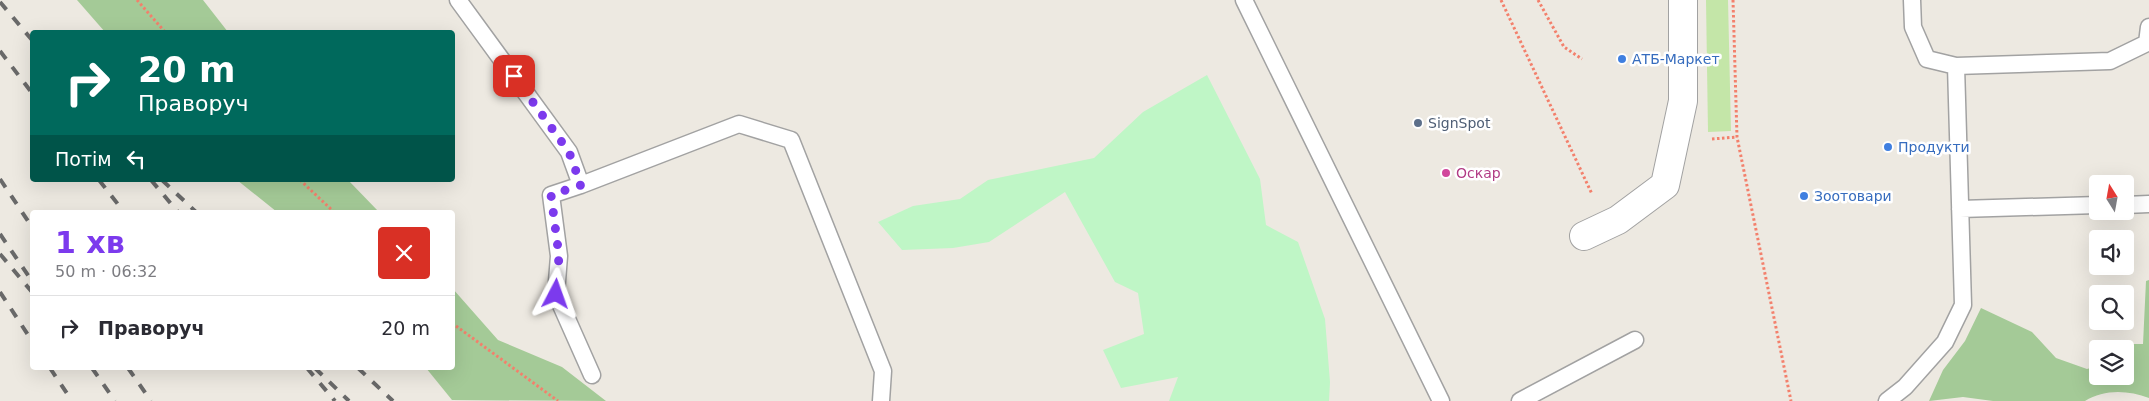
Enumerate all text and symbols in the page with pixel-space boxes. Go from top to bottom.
icon: right [55,50,120,115]
text: 20 m [138,50,235,90]
place label: АТБ-Маркет [1632,51,1720,67]
marker: АТБ-Маркет [1616,53,1628,65]
pin [493,55,535,97]
icon: arrive [500,62,528,90]
text: Праворуч [138,91,248,116]
place label: SignSpot [1428,115,1491,131]
marker: SignSpot [1412,117,1424,129]
place label: Продукти [1898,139,1970,155]
marker: Продукти [1882,141,1894,153]
icon: left [122,145,150,173]
text: Потім [55,148,112,170]
place label: Оскар [1456,165,1501,181]
marker: Оскар [1440,167,1452,179]
north arrow [2089,175,2134,220]
map controls [2089,175,2134,385]
place label: Зоотовари [1814,188,1892,204]
marker: Зоотовари [1798,190,1810,202]
text: 1 хв [55,225,125,260]
button: close [378,227,430,279]
button: sound [2089,230,2134,275]
text: 50 m · 06:32 [55,262,157,281]
position arrow [529,267,581,319]
button: search [2089,285,2134,330]
icon: right [55,314,83,342]
text: Праворуч [98,317,204,339]
text: 20 m [381,317,430,339]
button: layers [2089,340,2134,385]

